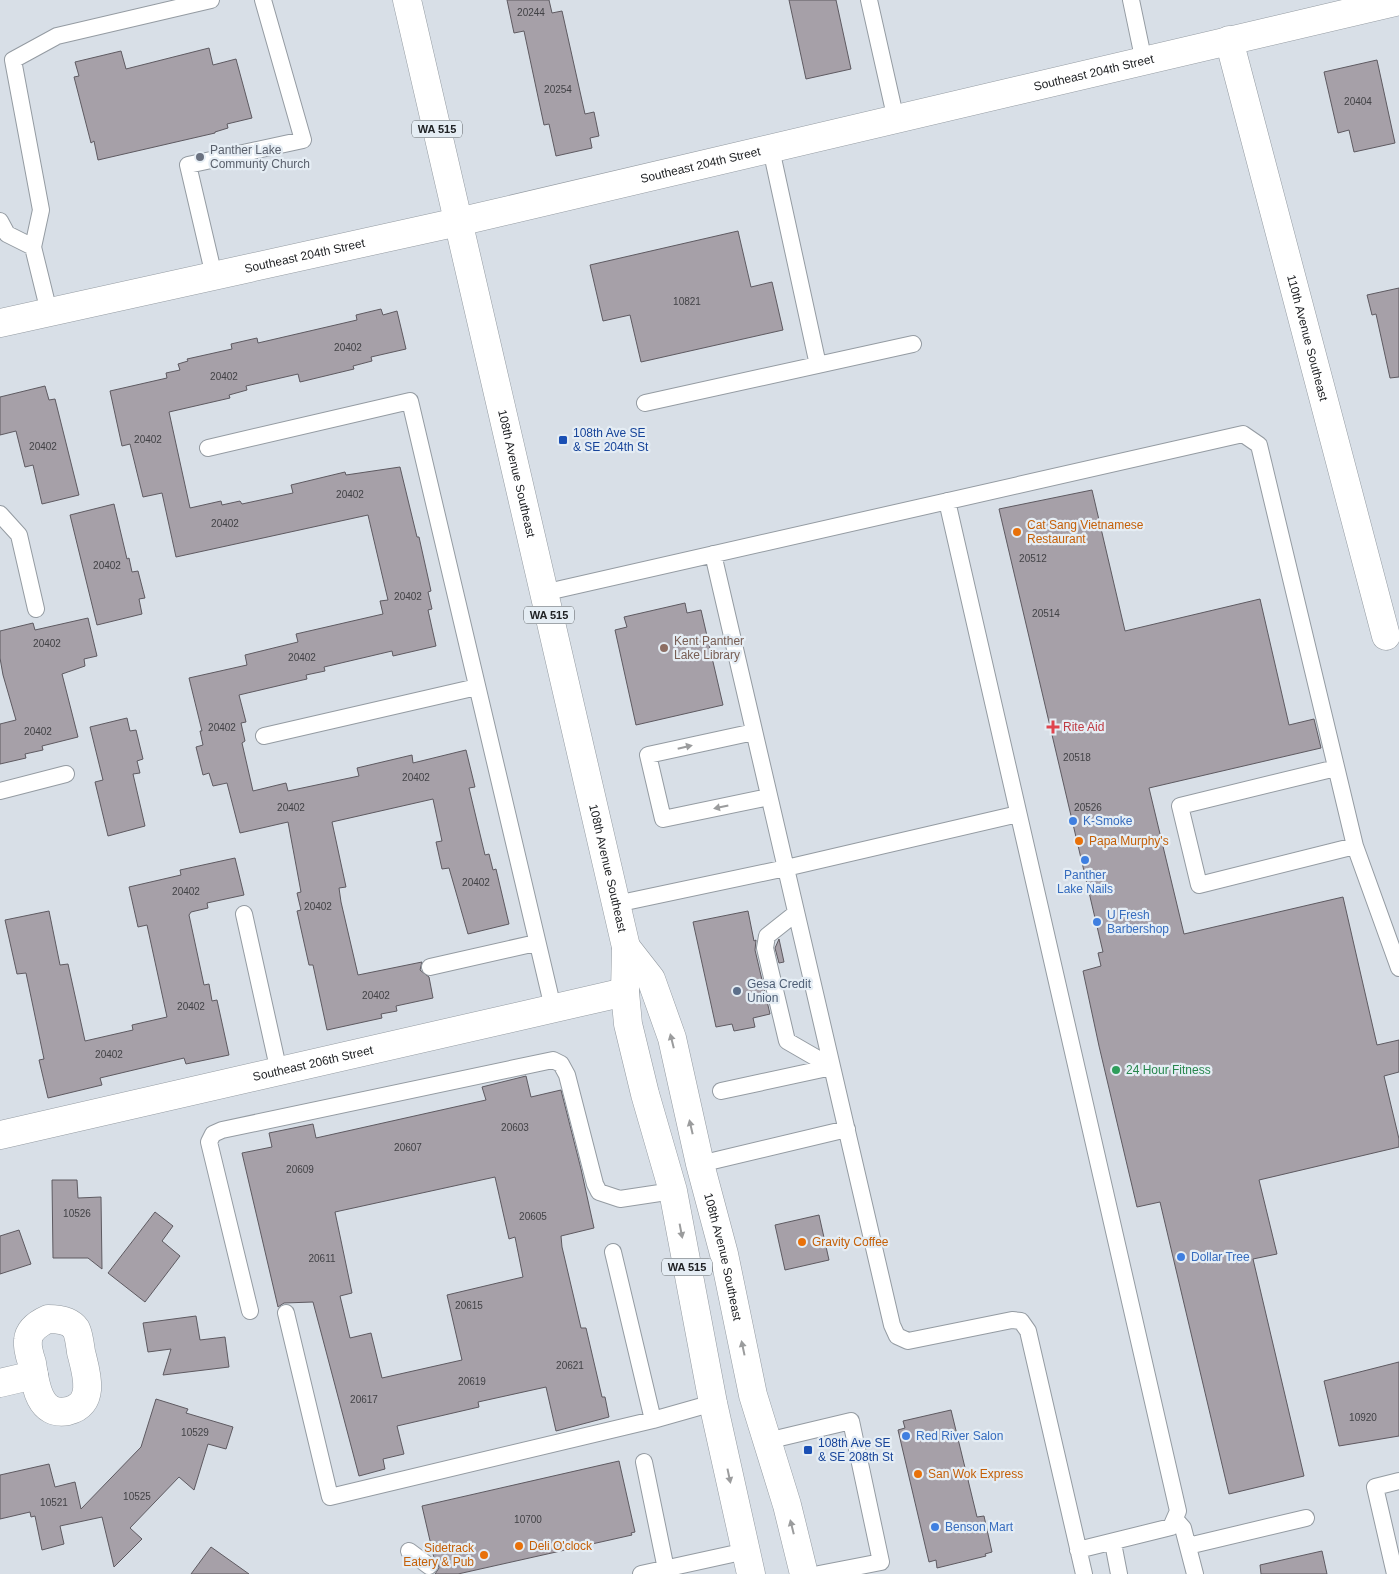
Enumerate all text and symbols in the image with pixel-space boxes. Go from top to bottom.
house number: 20244 [517,7,545,18]
street label: Southeast 204th Street [1032,52,1156,94]
house number: 20254 [544,84,572,95]
house number: 20404 [1344,96,1372,107]
road number: WA 515 [412,120,462,138]
place label: Panther Lake Communty Church [210,143,310,171]
street label: Southeast 204th Street [639,144,763,186]
marker: Panther Lake Communty Church [194,151,206,163]
street label: Southeast 204th Street [243,236,367,276]
street label: 110th Avenue Southeast [1284,273,1331,403]
house number: 10821 [673,296,701,307]
house number: 20402 [334,342,362,353]
house number: 20402 [210,371,238,382]
street label: 108th Avenue Southeast [495,408,538,539]
place label: 108th Ave SE & SE 204th St [573,426,649,454]
house number: 20402 [134,434,162,445]
marker: 108th Ave SE & SE 204th St [557,434,569,446]
house number: 20402 [29,441,57,452]
house number: 20402 [336,489,364,500]
house number: 20402 [211,518,239,529]
place label: Cat Sang Vietnamese Restaurant [1027,518,1144,546]
marker: Cat Sang Vietnamese Restaurant [1011,526,1023,538]
house number: 20512 [1019,553,1047,564]
house number: 20402 [93,560,121,571]
house number: 20402 [394,591,422,602]
road number: WA 515 [524,606,574,624]
house number: 20514 [1032,608,1060,619]
place label: Kent Panther Lake Library [674,634,744,662]
house number: 20402 [33,638,61,649]
marker: Kent Panther Lake Library [658,642,670,654]
house number: 20402 [288,652,316,663]
place label: Rite Aid [1063,720,1104,734]
marker: Rite Aid [1047,721,1059,733]
house number: 20402 [208,722,236,733]
house number: 20402 [24,726,52,737]
one-way arrow [677,743,693,751]
house number: 20518 [1063,752,1091,763]
house number: 20402 [402,772,430,783]
house number: 20402 [277,802,305,813]
house number: 20526 [1074,802,1102,813]
street label: 108th Avenue Southeast [586,803,629,934]
one-way arrow [714,803,729,811]
place label: K-Smoke [1083,814,1133,828]
marker: K-Smoke [1067,815,1079,827]
place label: Papa Murphy's [1089,834,1169,848]
marker: Papa Murphy's [1073,835,1085,847]
marker: Panther Lake Nails [1079,854,1091,866]
place label: Panther Lake Nails [1057,868,1113,896]
house number: 20402 [462,877,490,888]
house number: 20402 [172,886,200,897]
house number: 20402 [304,901,332,912]
place label: U Fresh Barbershop [1107,908,1169,936]
marker: U Fresh Barbershop [1091,916,1103,928]
place label: Gesa Credit Union [747,977,812,1005]
marker: Gesa Credit Union [731,985,743,997]
house number: 20402 [362,990,390,1001]
house number: 20402 [177,1001,205,1012]
one-way arrow [668,1034,676,1049]
street label: Southeast 206th Street [251,1043,375,1084]
house number: 20402 [95,1049,123,1060]
place label: 24 Hour Fitness [1126,1063,1211,1077]
marker: 24 Hour Fitness [1110,1064,1122,1076]
one-way arrow [687,1119,695,1134]
house number: 20603 [501,1122,529,1133]
house number: 20607 [394,1142,422,1153]
house number: 20609 [286,1164,314,1175]
street label: 108th Avenue Southeast [701,1191,745,1323]
house number: 10526 [63,1208,91,1219]
house number: 20605 [519,1211,547,1222]
one-way arrow [677,1223,685,1239]
place label: Gravity Coffee [812,1235,889,1249]
marker: Gravity Coffee [796,1236,808,1248]
place label: Dollar Tree [1191,1250,1250,1264]
marker: Dollar Tree [1175,1251,1187,1263]
house number: 20611 [308,1253,336,1264]
road number: WA 515 [662,1258,712,1276]
house number: 20615 [455,1300,483,1311]
one-way arrow [739,1339,747,1355]
house number: 20621 [556,1360,584,1371]
house number: 20619 [458,1376,486,1387]
house number: 20617 [350,1394,378,1405]
house number: 10920 [1349,1412,1377,1423]
house number: 10529 [181,1427,209,1438]
place label: Red River Salon [916,1429,1003,1443]
marker: Red River Salon [900,1430,912,1442]
place label: 108th Ave SE & SE 208th St [818,1436,894,1464]
marker: 108th Ave SE & SE 208th St [802,1444,814,1456]
place label: San Wok Express [928,1467,1023,1481]
marker: San Wok Express [912,1468,924,1480]
one-way arrow [725,1469,733,1484]
house number: 10525 [123,1491,151,1502]
house number: 10521 [40,1497,68,1508]
house number: 10700 [514,1514,542,1525]
one-way arrow [788,1519,796,1534]
place label: Benson Mart [945,1520,1014,1534]
marker: Benson Mart [929,1521,941,1533]
place label: Deli O'clock [529,1539,593,1553]
marker: Deli O'clock [513,1540,525,1552]
place label: Sidetrack Eatery & Pub [403,1541,475,1569]
marker: Sidetrack Eatery & Pub [478,1549,490,1561]

